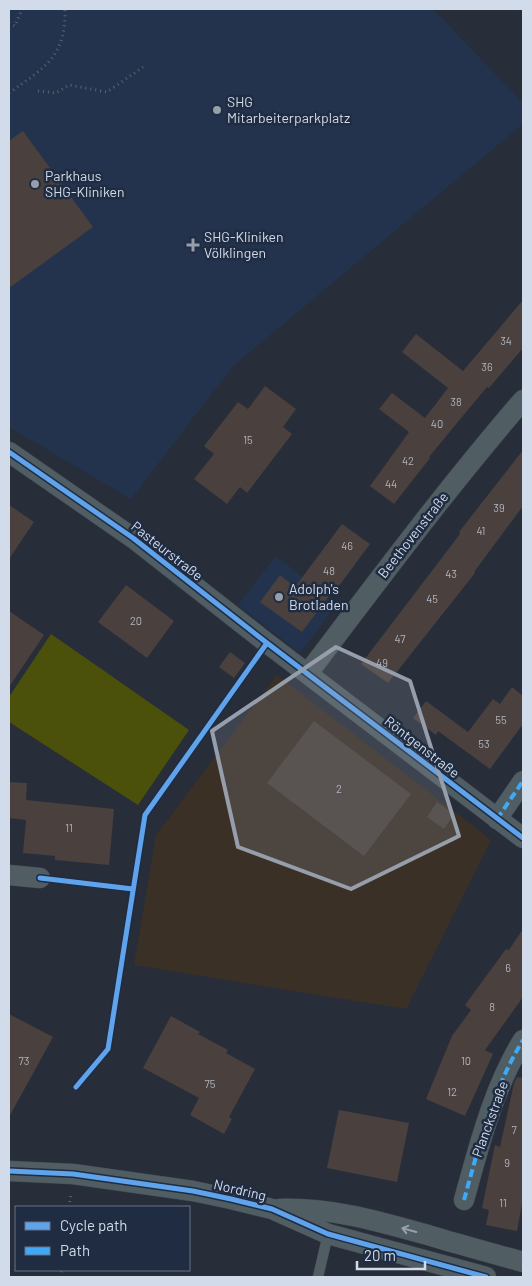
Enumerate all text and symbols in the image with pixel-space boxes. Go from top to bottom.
place label: SHG Mitarbeiterparkplatz [227,93,350,126]
marker: SHG Mitarbeiterparkplatz [211,104,223,116]
place label: Parkhaus SHG-Kliniken [45,167,125,200]
marker: Parkhaus SHG-Kliniken [29,178,41,190]
place label: SHG-Kliniken Völklingen [204,228,284,261]
marker: SHG-Kliniken Völklingen [186,238,200,252]
house number: 34 [500,334,512,347]
house number: 36 [481,360,493,373]
house number: 38 [450,395,462,408]
house number: 40 [431,417,443,430]
house number: 15 [243,433,253,446]
house number: 42 [402,454,414,467]
house number: 44 [385,477,397,490]
street label: Beethovenstraße [374,488,451,581]
house number: 39 [493,501,505,514]
street label: Pasteurstraße [128,517,207,584]
house number: 41 [477,524,485,537]
house number: 46 [341,539,353,552]
house number: 48 [323,564,335,577]
house number: 43 [445,567,457,580]
place label: Adolph's Brotladen [289,580,348,613]
marker: Adolph's Brotladen [273,591,285,603]
house number: 45 [426,592,438,605]
house number: 20 [130,614,142,627]
house number: 47 [395,632,405,645]
house number: 49 [376,656,388,669]
street label: Röntgenstraße [381,712,463,781]
house number: 55 [495,713,507,726]
house number: 53 [478,737,490,750]
house number: 2 [336,782,342,795]
house number: 11 [65,821,73,834]
house number: 6 [505,961,511,974]
house number: 8 [489,1000,495,1013]
house number: 73 [19,1054,29,1067]
house number: 10 [461,1054,471,1067]
house number: 75 [205,1077,216,1090]
street label: Planckstraße [468,1078,511,1159]
house number: 12 [447,1085,457,1098]
house number: 7 [511,1123,517,1136]
house number: 9 [504,1156,510,1169]
street label: Nordring [212,1175,268,1204]
house number: 11 [499,1196,507,1209]
legend [15,1206,190,1271]
text: Cycle path [60,1216,127,1234]
one-way arrow [401,1224,417,1234]
scale bar [357,1238,424,1270]
text: Path [60,1241,90,1259]
text: 20 m [364,1246,396,1264]

